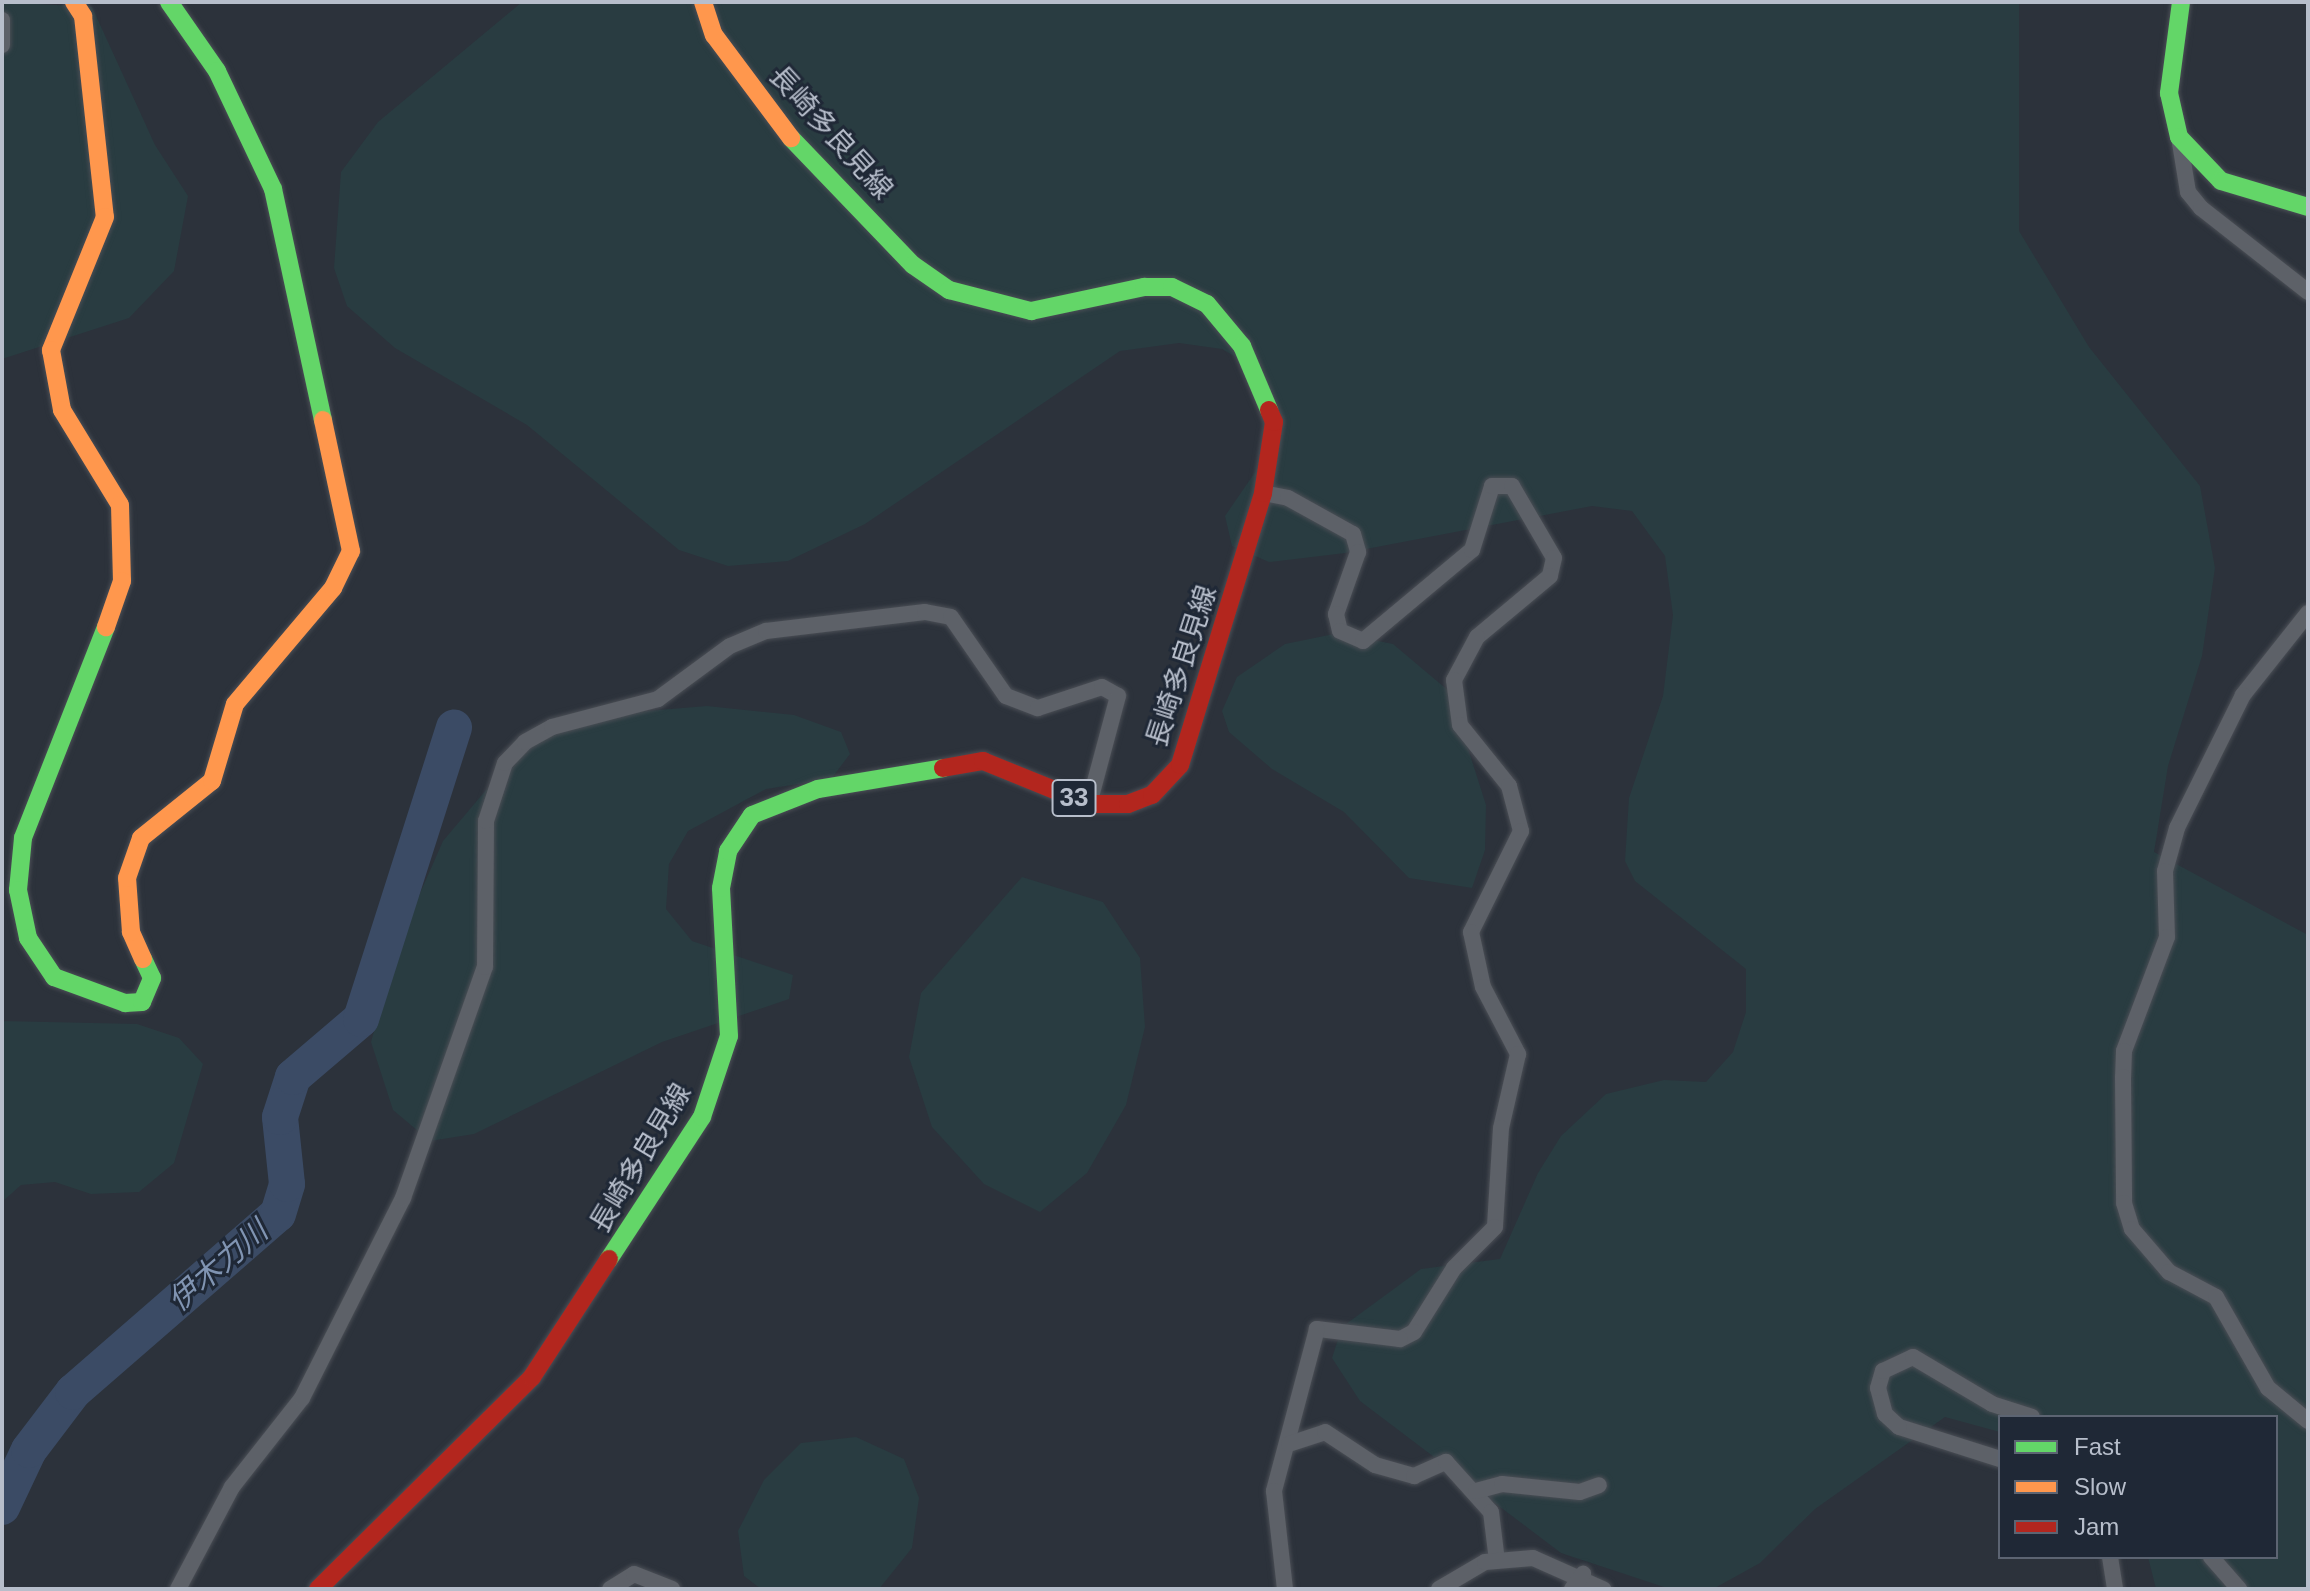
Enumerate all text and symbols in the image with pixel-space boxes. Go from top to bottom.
street label: 長崎多良見線 [762,59,900,207]
street label: 長崎多良見線 [1140,581,1224,751]
road number: 33 [1050,776,1098,820]
street label: 長崎多良見線 [583,1077,699,1239]
water label: 伊木力川 [161,1213,275,1319]
legend [1998,1415,2278,1559]
text: Fast [2074,1433,2121,1460]
text: Slow [2074,1473,2126,1500]
text: Jam [2074,1513,2119,1540]

